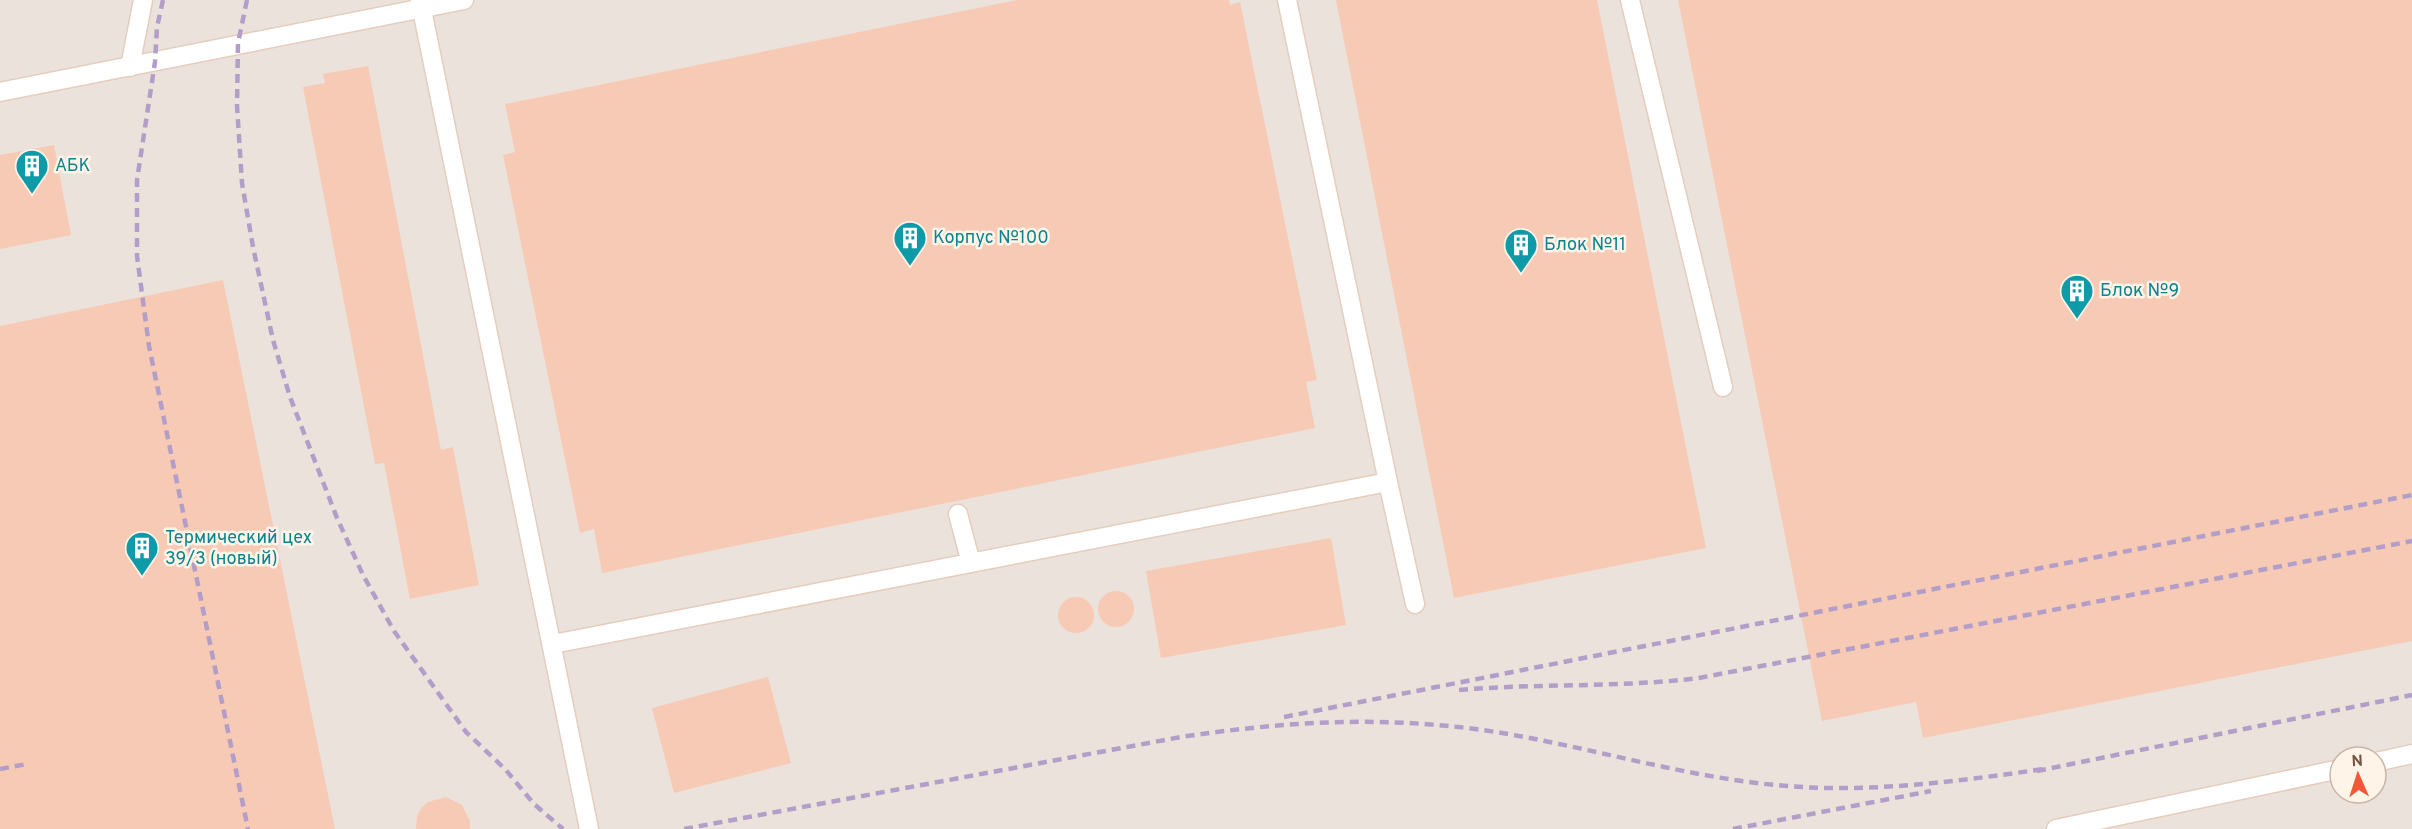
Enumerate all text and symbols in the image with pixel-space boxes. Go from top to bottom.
building icon: АБК [14,148,50,195]
place label: АБК [55,155,91,178]
building icon: Корпус №100 [892,220,928,267]
place label: Корпус №100 [933,227,1049,250]
building icon: Блок №11 [1503,227,1539,274]
place label: Блок №11 [1544,234,1626,257]
building icon: Блок №9 [2059,273,2095,320]
place label: Блок №9 [2100,280,2179,303]
place label: Термический цех 39/3 (новый) [165,527,312,571]
building icon: Термический цех 39/3 (новый) [124,530,160,577]
north arrow [2328,745,2388,805]
text: N [2351,752,2364,772]

